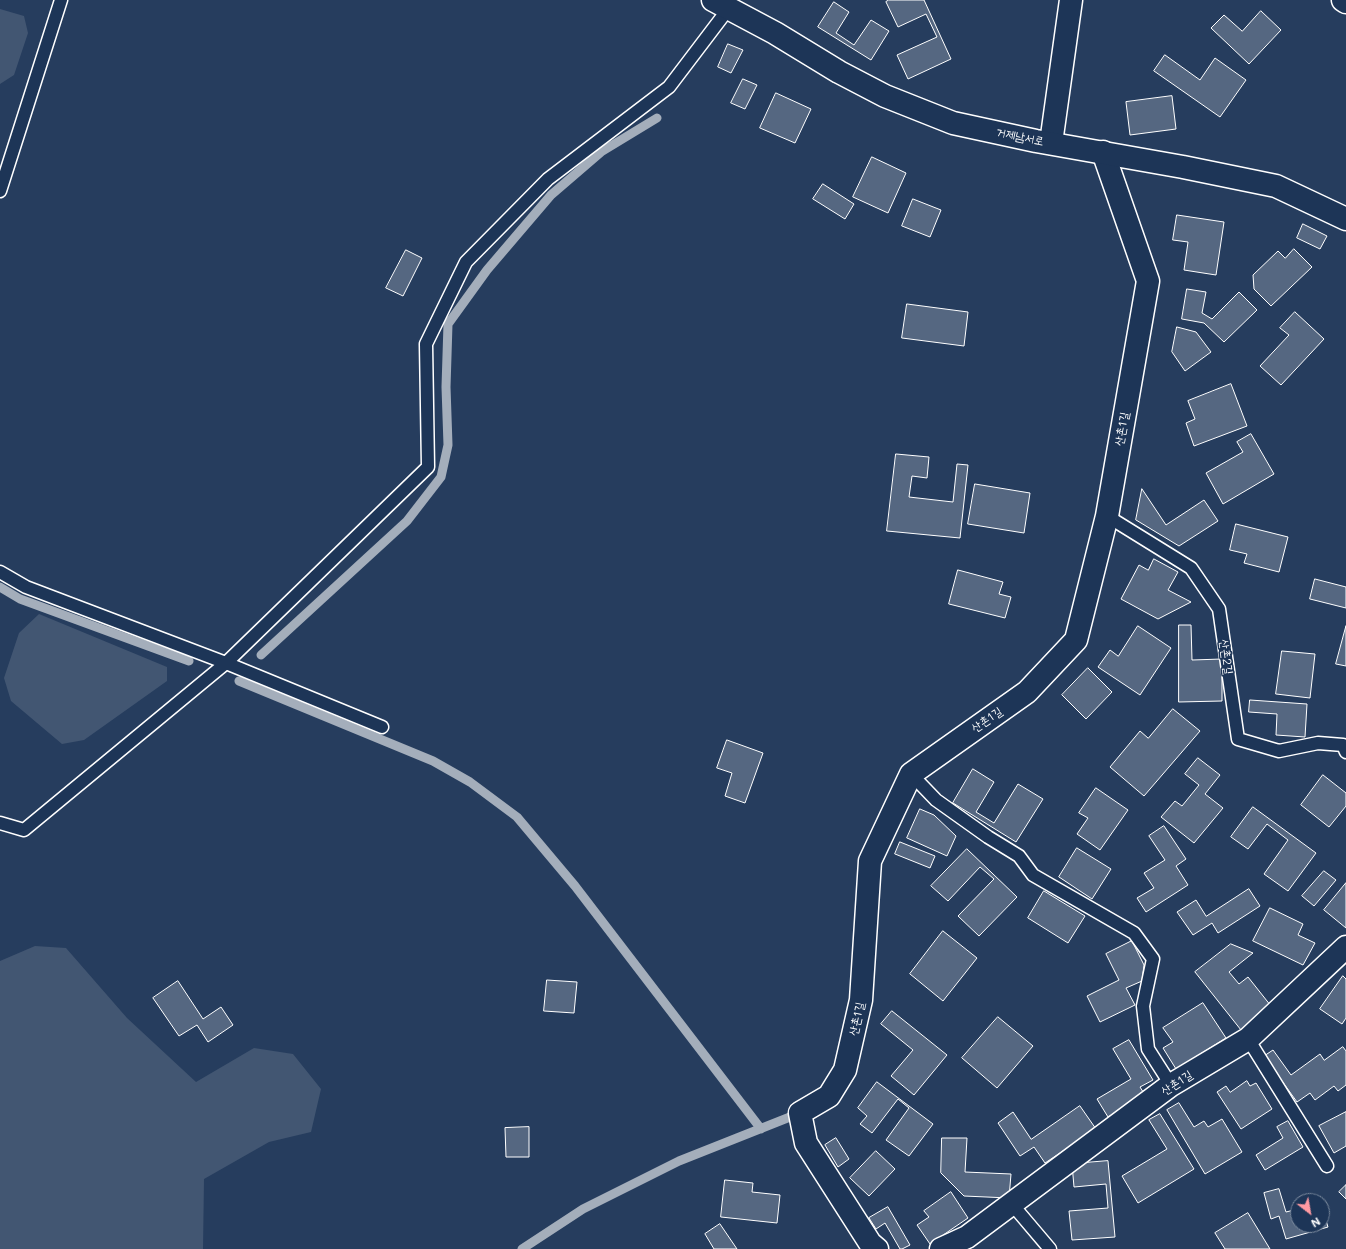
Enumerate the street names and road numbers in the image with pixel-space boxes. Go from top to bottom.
street label: 거제남서로 [995,125,1045,149]
street label: 산촌1길 [1112,411,1132,447]
street label: 산촌2길 [1216,638,1236,676]
street label: 산촌1길 [969,704,1005,736]
street label: 산촌1길 [846,1001,868,1037]
street label: 산촌1길 [1159,1068,1195,1098]

